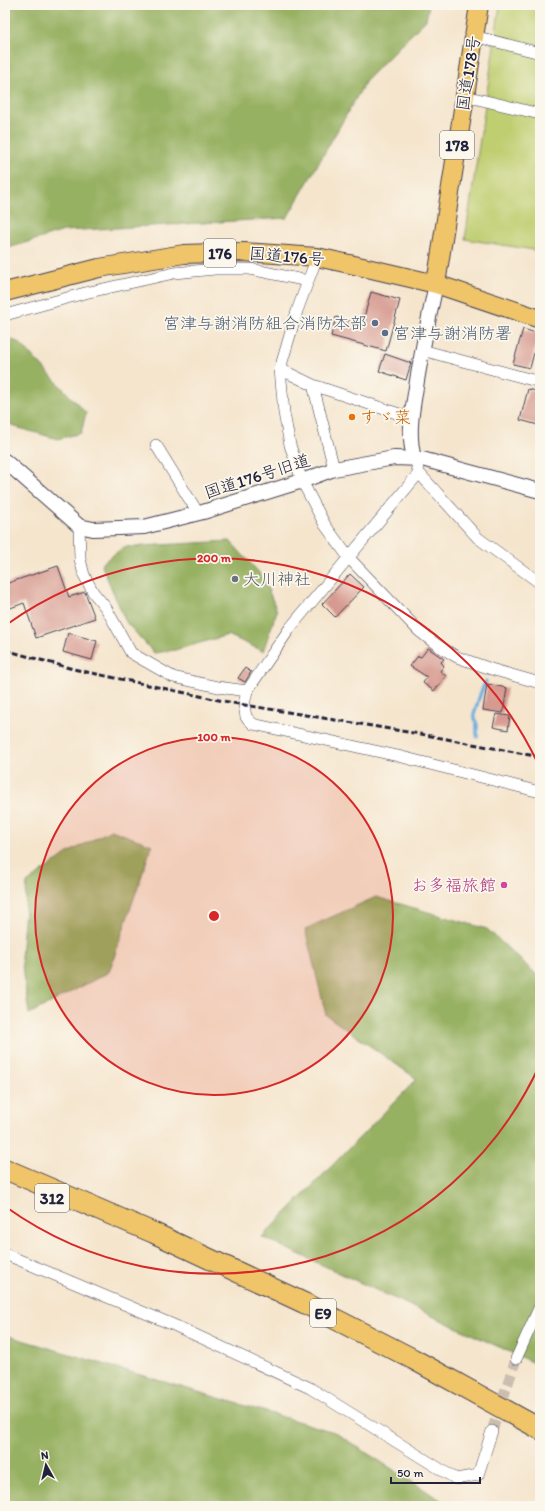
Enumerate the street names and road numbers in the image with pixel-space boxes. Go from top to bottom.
street label: 国道178号 [452,34,484,112]
road number: 178 [440,131,474,159]
road number: 176 [204,239,236,267]
street label: 国道176号 [248,243,326,269]
street label: 国道176号旧道 [201,449,313,503]
road number: 312 [35,1184,69,1212]
road number: E9 [310,1299,336,1327]

